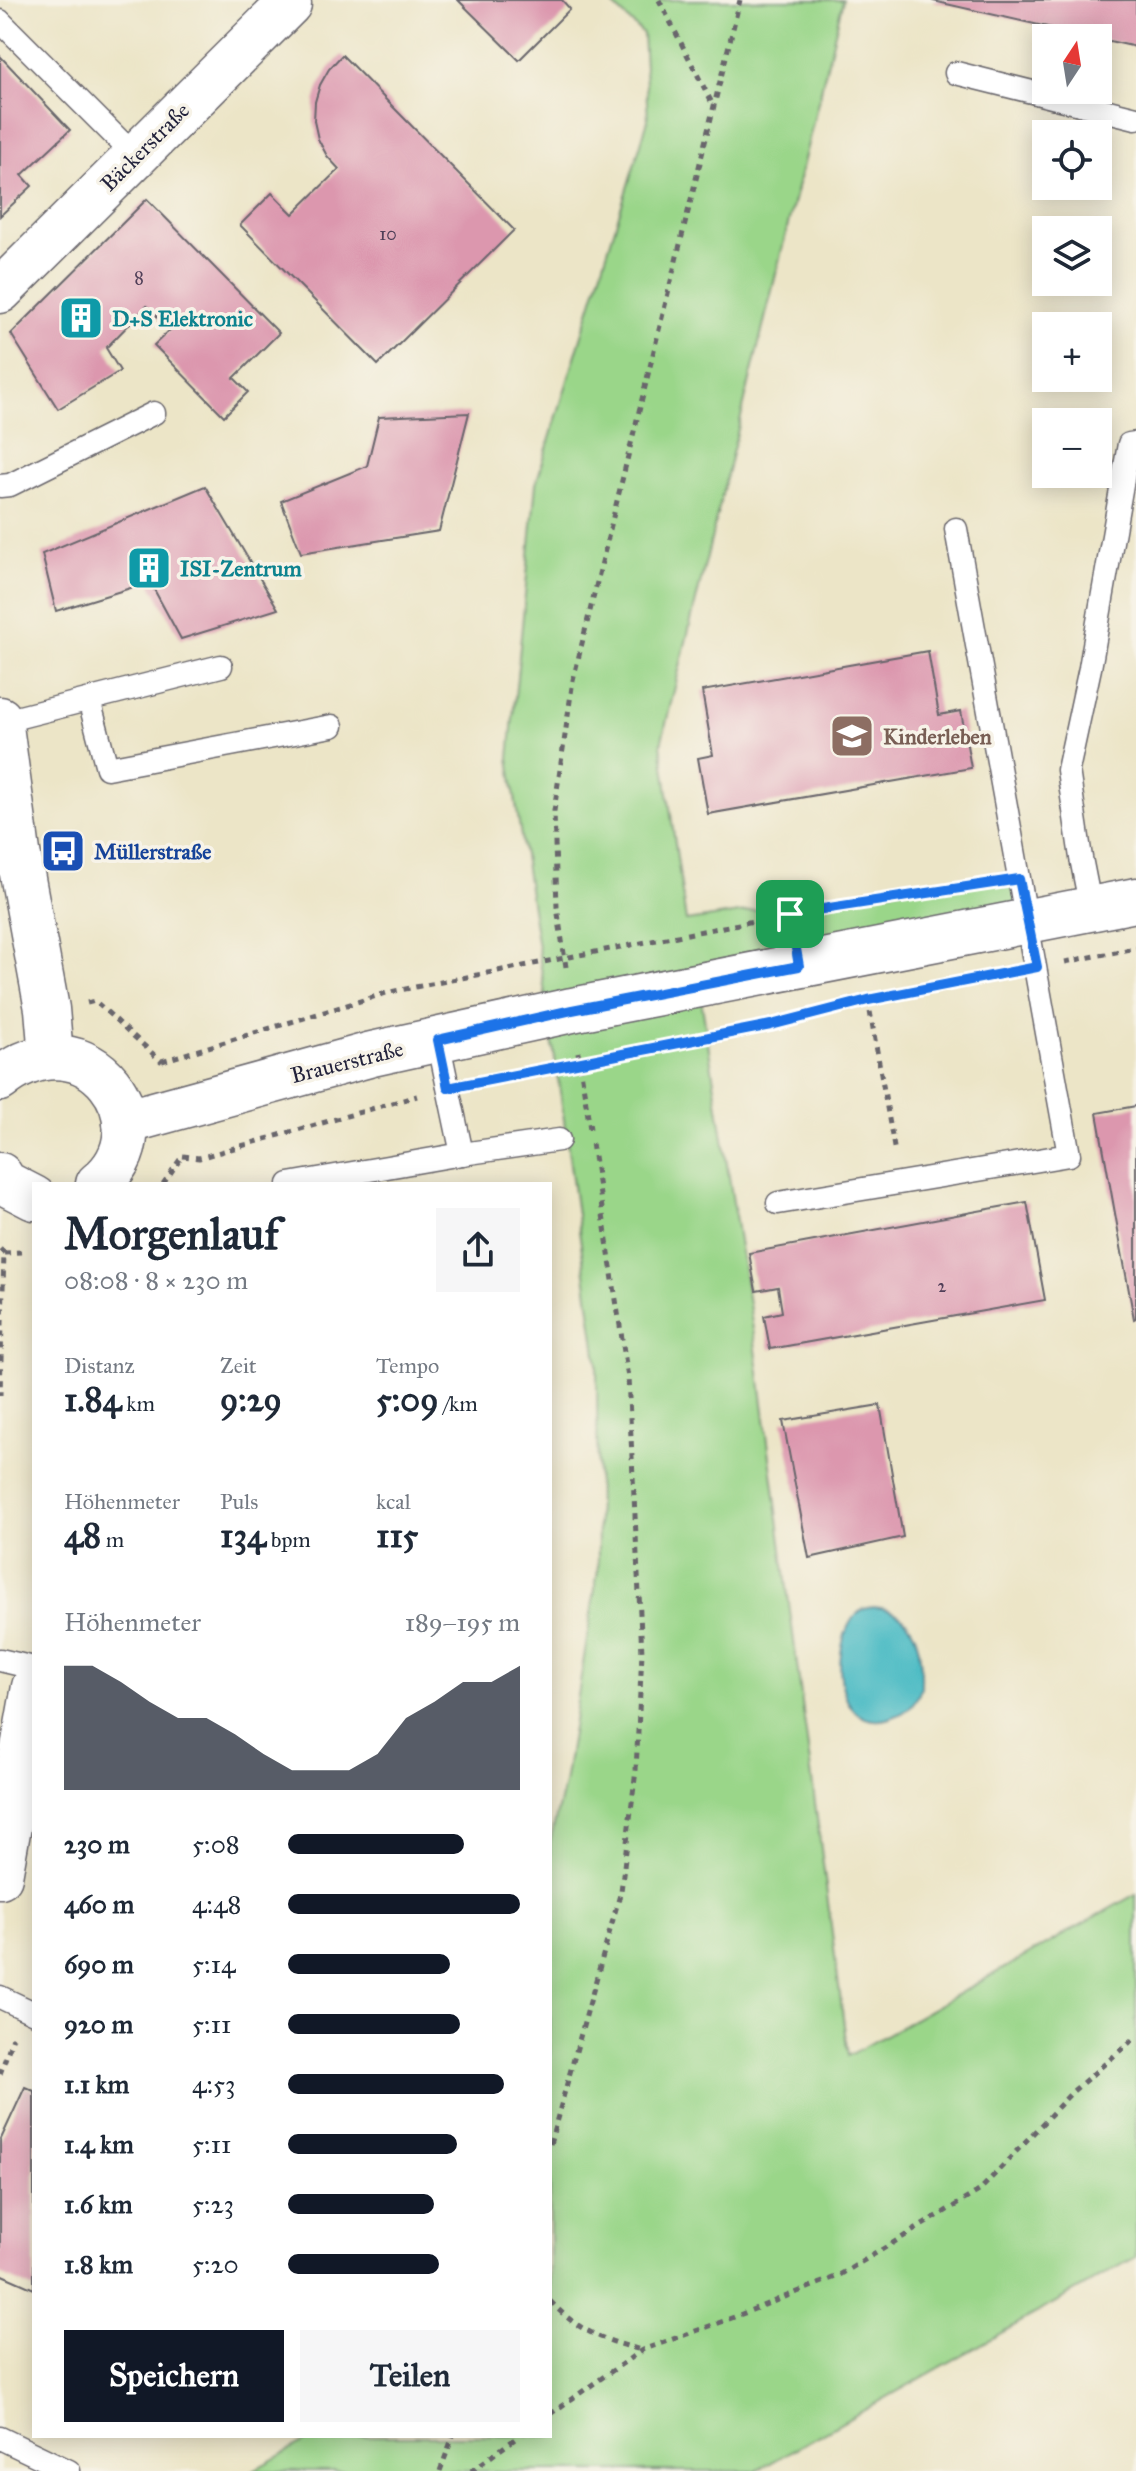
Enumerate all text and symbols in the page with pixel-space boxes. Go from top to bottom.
north arrow [1032,24,1112,104]
map controls [1032,24,1112,488]
street label: Bäckerstraße [95,97,195,197]
button: locate [1032,120,1112,200]
button: layers [1032,216,1112,296]
house number: 10 [379,223,397,245]
house number: 8 [134,267,144,289]
building icon: D+S Elektronic [57,294,105,342]
place label: D+S Elektronic [112,305,254,332]
button: + [1032,312,1112,392]
button: − [1032,408,1112,488]
building icon: ISI-Zentrum [125,544,173,592]
place label: ISI-Zentrum [180,555,302,582]
school or university icon: Kinderleben [828,712,876,760]
place label: Kinderleben [883,723,992,750]
bus stop icon: Müllerstraße [39,827,87,875]
place label: Müllerstraße [94,838,211,865]
pin [756,880,824,948]
icon: arrive [768,892,812,936]
street label: Brauerstraße [288,1035,406,1089]
text: Morgenlauf [64,1207,279,1261]
button: share [436,1208,520,1292]
text: 08:08 · 8 × 230 m [64,1264,248,1296]
house number: 2 [938,1275,947,1297]
text: Distanz [64,1352,135,1379]
text: Zeit [220,1352,257,1379]
text: Tempo [376,1352,439,1379]
text: 1.84 [64,1379,122,1420]
text: 9:29 [220,1379,282,1420]
text: 5:09 [376,1379,438,1420]
text: km [122,1390,155,1417]
text: /km [438,1390,478,1417]
text: Höhenmeter [64,1488,180,1515]
text: Puls [220,1488,258,1515]
text: kcal [376,1488,411,1515]
text: 48 [64,1515,101,1556]
text: 134 [220,1515,266,1556]
text: 115 [376,1515,418,1556]
text: m [101,1526,124,1553]
text: bpm [266,1526,311,1553]
text: Höhenmeter [64,1606,201,1638]
text: 189–195 m [405,1606,520,1638]
text: 230 m [64,1828,130,1860]
text: 5:08 [192,1828,240,1860]
text: 460 m [64,1888,134,1920]
text: 4:48 [192,1888,241,1920]
text: 690 m [64,1948,134,1980]
text: 5:14 [192,1948,235,1980]
text: 920 m [64,2008,133,2040]
text: 5:11 [192,2008,231,2040]
text: 1.1 km [64,2068,129,2100]
text: 4:53 [192,2068,236,2100]
text: 1.4 km [64,2128,134,2160]
text: 5:11 [192,2128,231,2160]
text: 1.6 km [64,2188,133,2220]
text: 5:23 [192,2188,234,2220]
text: 1.8 km [64,2248,133,2280]
text: 5:20 [192,2248,239,2280]
button: Speichern [64,2330,284,2422]
button: Teilen [300,2330,520,2422]

